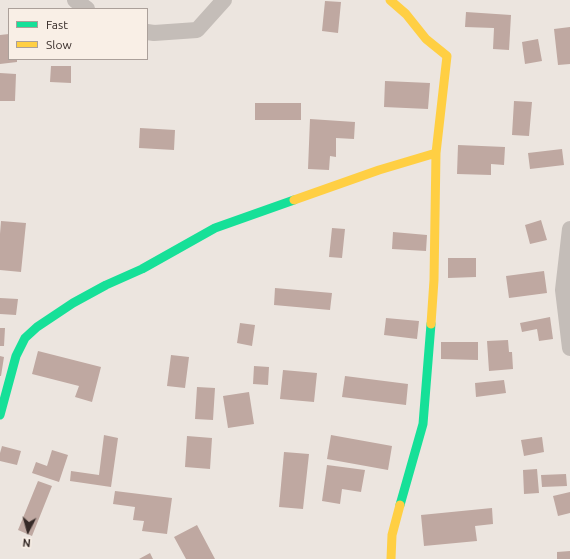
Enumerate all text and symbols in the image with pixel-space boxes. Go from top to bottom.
legend [8,8,148,60]
text: Fast [46,18,68,31]
text: Slow [46,38,72,51]
north arrow [8,511,48,551]
text: N [22,537,31,549]

